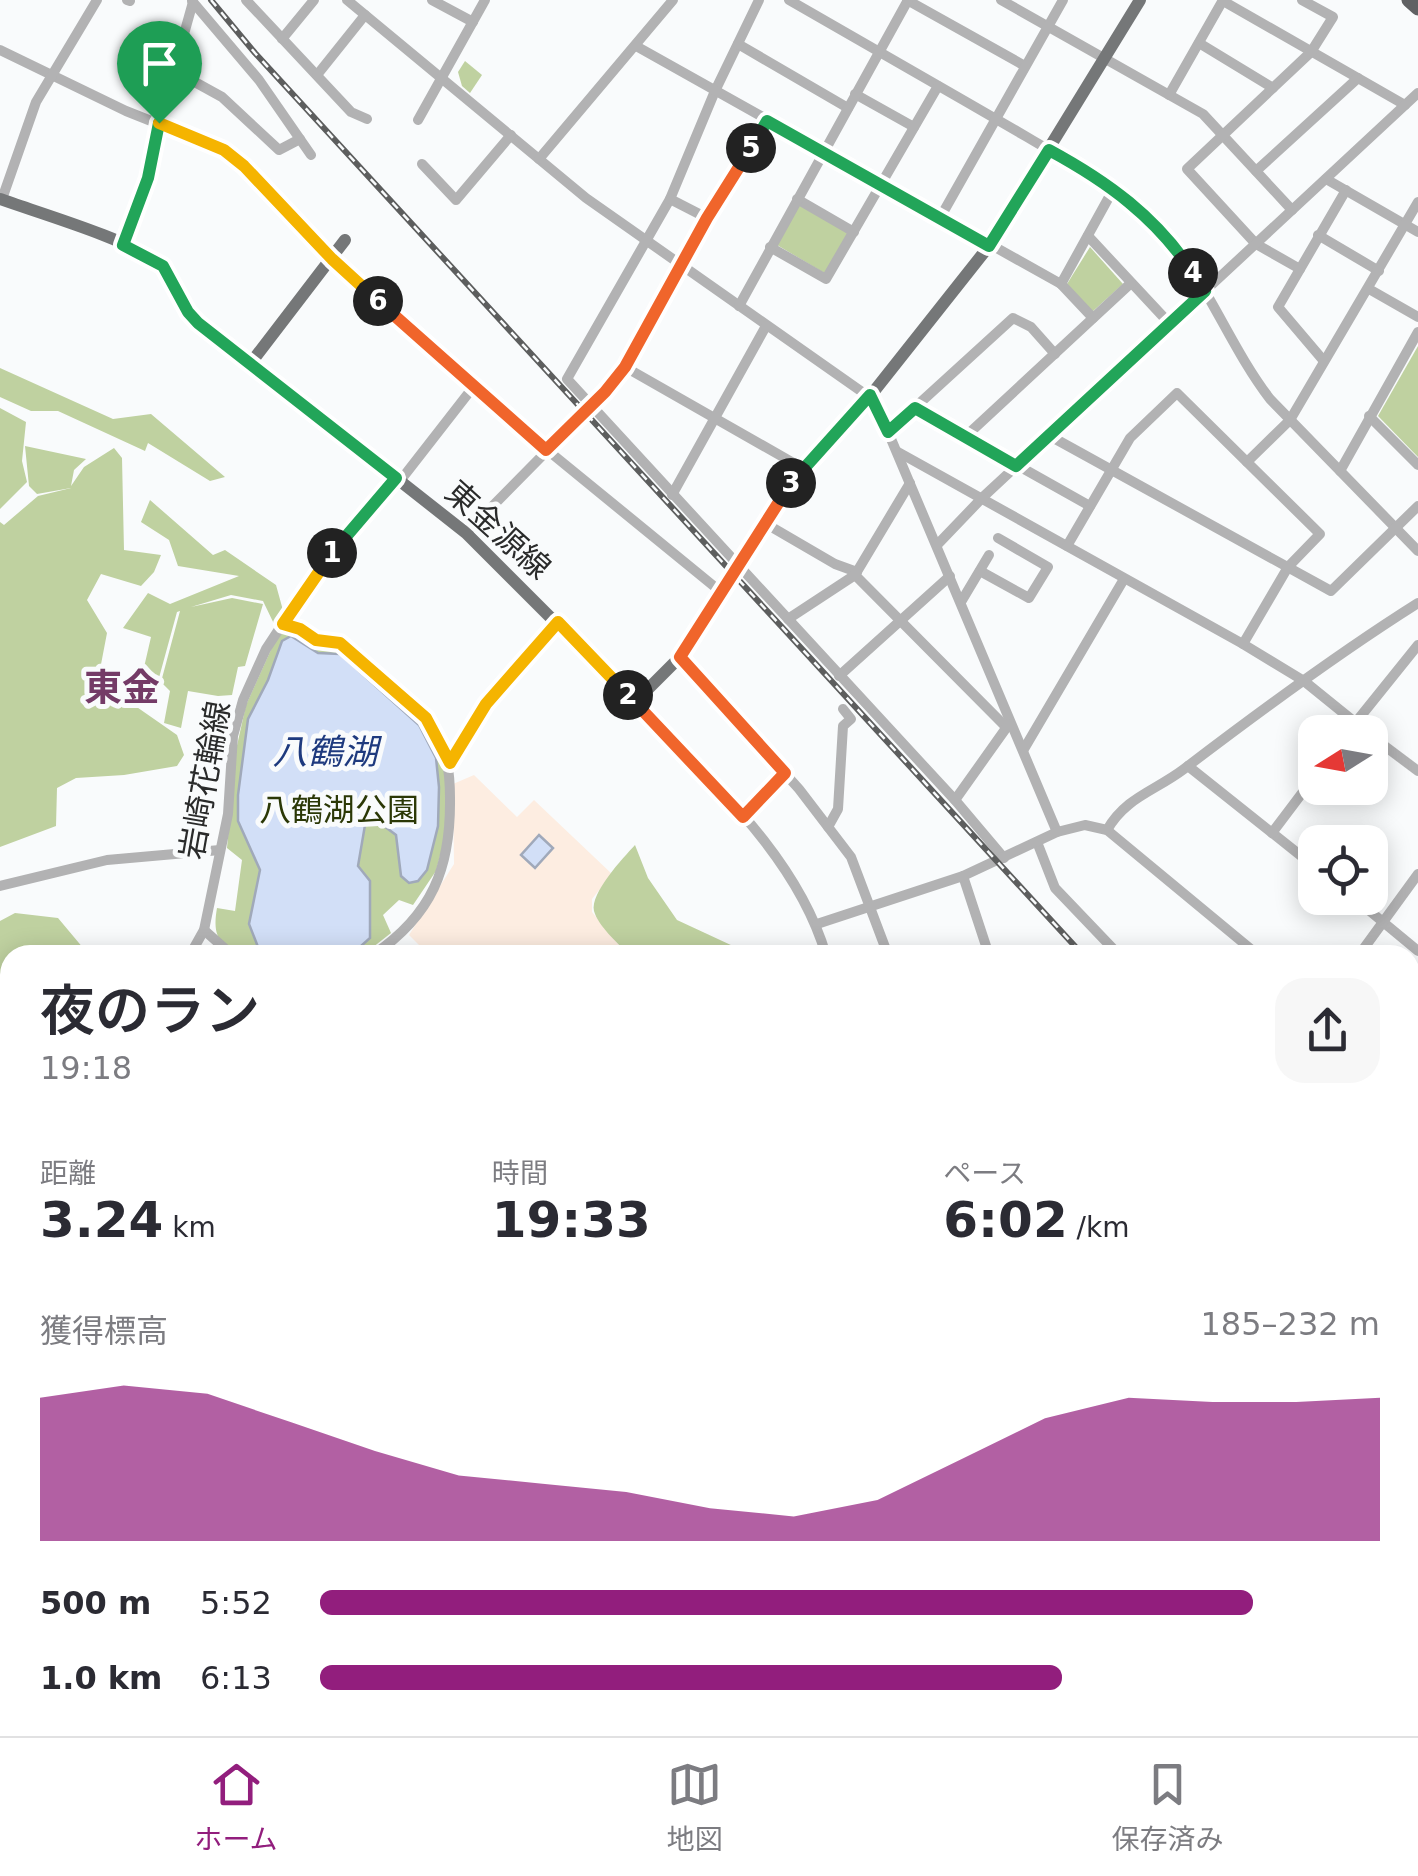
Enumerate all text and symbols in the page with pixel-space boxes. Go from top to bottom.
pin [117,21,202,124]
icon: arrive [132,36,187,91]
pin: 5 [726,123,776,173]
text: 5 [741,131,761,164]
pin: 4 [1168,248,1218,298]
text: 4 [1183,256,1203,289]
pin: 6 [353,276,403,326]
text: 6 [368,284,388,317]
pin: 3 [766,458,816,508]
text: 3 [781,466,801,499]
street label: 東金源線 [438,473,558,587]
pin: 1 [307,528,357,578]
text: 1 [322,536,342,569]
district label: 東金 [84,666,160,710]
pin: 2 [603,670,653,720]
text: 2 [618,678,638,711]
street label: 岩崎花輪線 [172,698,238,862]
north arrow [1298,715,1388,805]
map controls [1298,715,1388,915]
water label: 八鶴湖 [272,732,382,772]
park label: 八鶴湖公園 [259,791,419,829]
button: locate [1298,825,1388,915]
button: share [1275,978,1380,1083]
text: 夜のラン [40,979,260,1043]
text: 19:18 [40,1049,132,1087]
text: 距離 [40,1157,96,1190]
text: 時間 [492,1157,548,1190]
text: ペース [943,1157,1026,1190]
text: 3.24 [40,1191,163,1249]
text: 19:33 [492,1191,651,1249]
text: 6:02 [943,1191,1068,1249]
text: km [163,1211,216,1244]
text: /km [1068,1211,1130,1244]
text: 185–232 m [1201,1305,1380,1343]
text: 獲得標高 [40,1312,168,1350]
text: 500 m [40,1584,151,1622]
text: 5:52 [200,1584,272,1622]
text: 1.0 km [40,1659,162,1697]
text: 6:13 [200,1659,272,1697]
tab: ホーム [194,1757,278,1857]
tab: 地図 [667,1757,723,1857]
tab: 保存済み [1111,1757,1224,1857]

